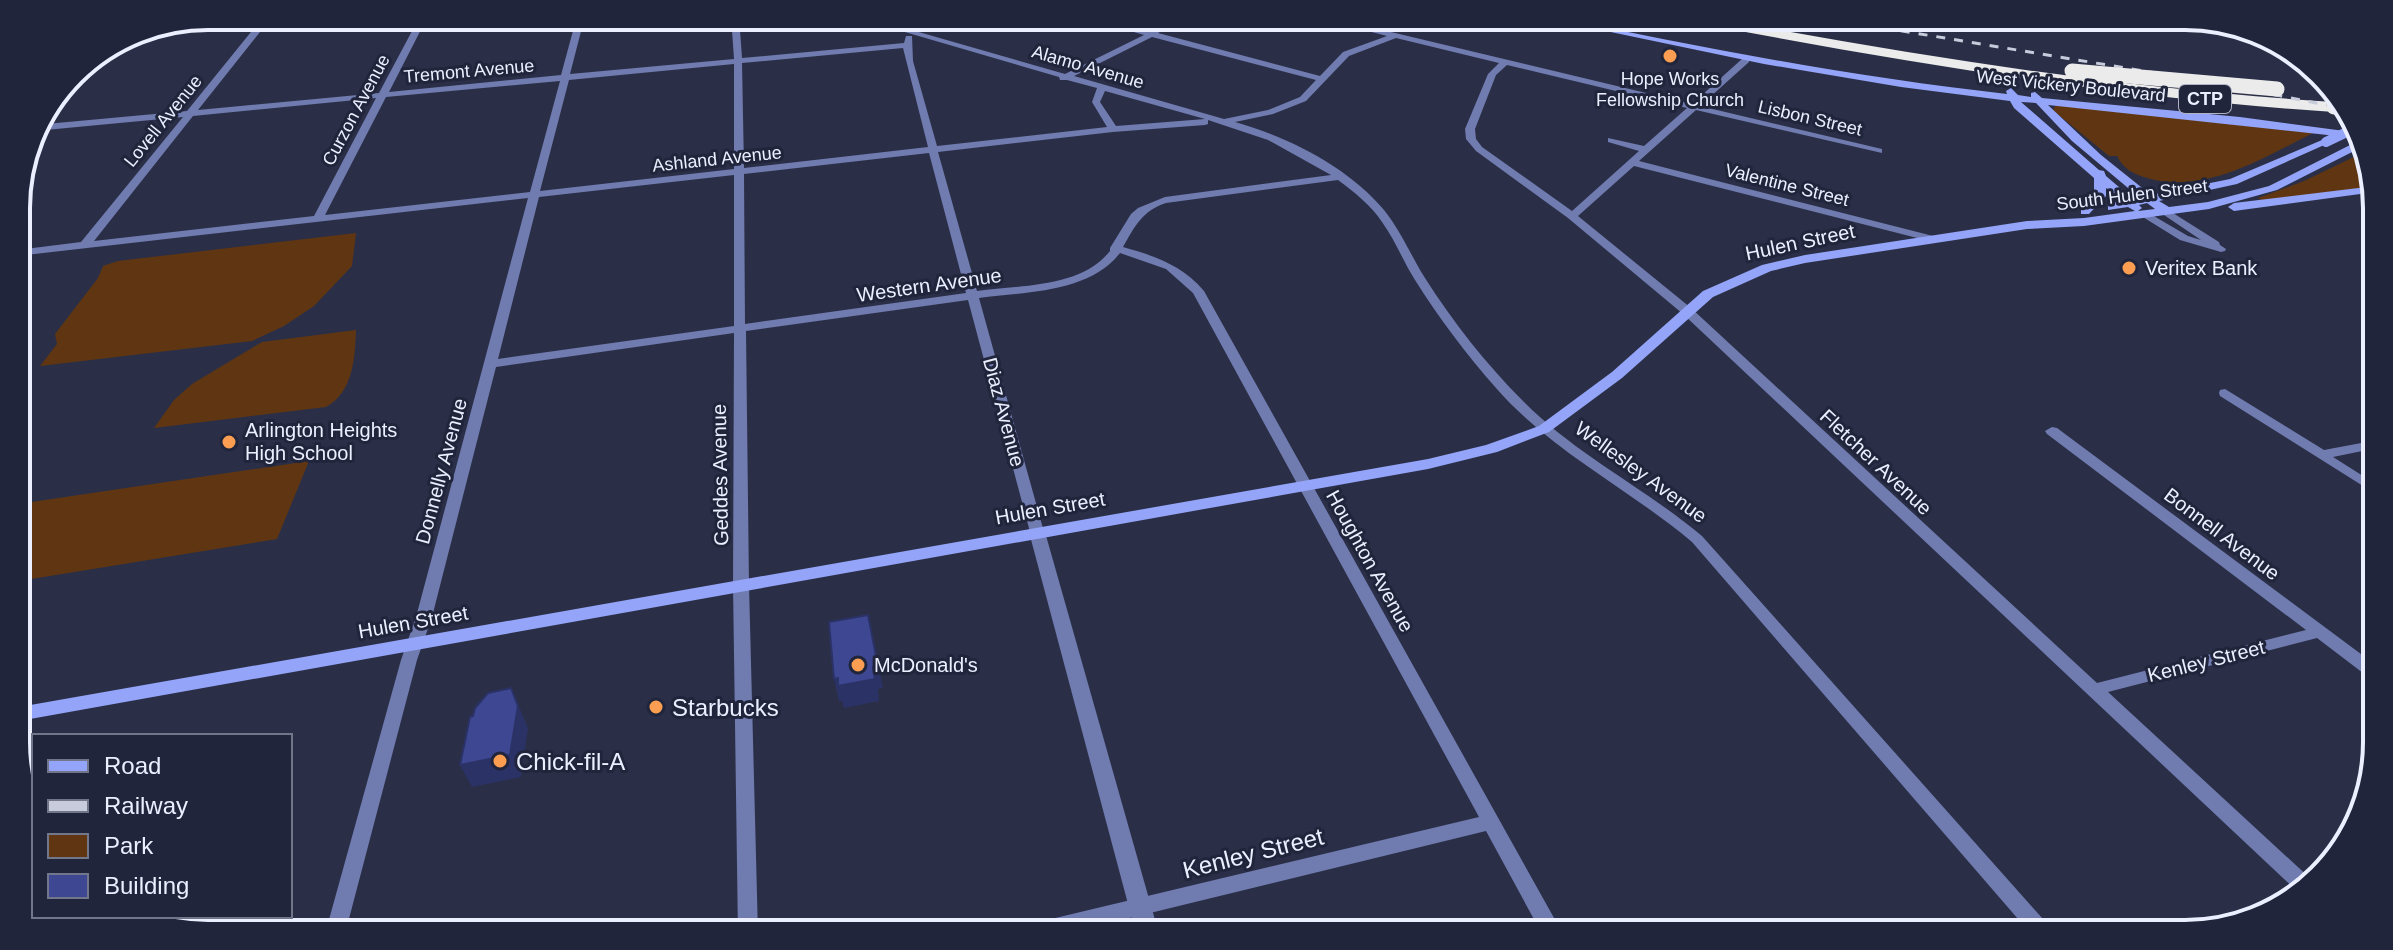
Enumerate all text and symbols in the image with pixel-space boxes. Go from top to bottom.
street label: Alamo Avenue [1030,41,1146,93]
marker: Hope Works Fellowship Church [1661,47,1679,65]
street label: Curzon Avenue [318,51,394,169]
street label: Tremont Avenue [403,55,535,87]
street label: West Vickery Boulevard [1975,66,2167,106]
place label: Hope Works Fellowship Church [1596,69,1744,110]
street label: Lovell Avenue [120,71,206,171]
road number: CTP [2179,85,2231,113]
street label: Lisbon Street [1756,96,1864,140]
street label: Ashland Avenue [651,142,783,176]
street label: Valentine Street [1723,160,1851,210]
street label: South Hulen Street [2055,176,2209,214]
street label: Hulen Street [1743,220,1857,264]
place label: Veritex Bank [2145,257,2258,279]
marker: Veritex Bank [2120,259,2138,277]
street label: Western Avenue [855,264,1003,306]
street label: Diaz Avenue [979,355,1029,469]
street label: Donnelly Avenue [411,396,471,546]
street label: Geddes Avenue [708,404,732,546]
street label: Fletcher Avenue [1816,405,1936,519]
street label: Wellesley Avenue [1571,417,1711,527]
place label: Arlington Heights High School [245,419,397,464]
marker: Arlington Heights High School [220,433,238,451]
street label: Bonnell Avenue [2160,483,2284,585]
street label: Houghton Avenue [1322,486,1418,636]
street label: Hulen Street [993,487,1107,528]
street label: Hulen Street [356,601,470,642]
street label: Kenley Street [2145,636,2267,686]
place label: McDonald's [874,654,978,676]
marker: McDonald's [849,656,867,674]
place label: Starbucks [672,694,779,721]
marker: Starbucks [647,698,665,716]
legend [32,734,292,918]
place label: Chick-fil-A [516,748,625,775]
text: Road [104,752,161,779]
marker: Chick-fil-A [491,752,509,770]
text: Railway [104,792,188,819]
street label: Kenley Street [1180,822,1326,884]
text: Park [104,832,154,859]
text: Building [104,872,189,899]

